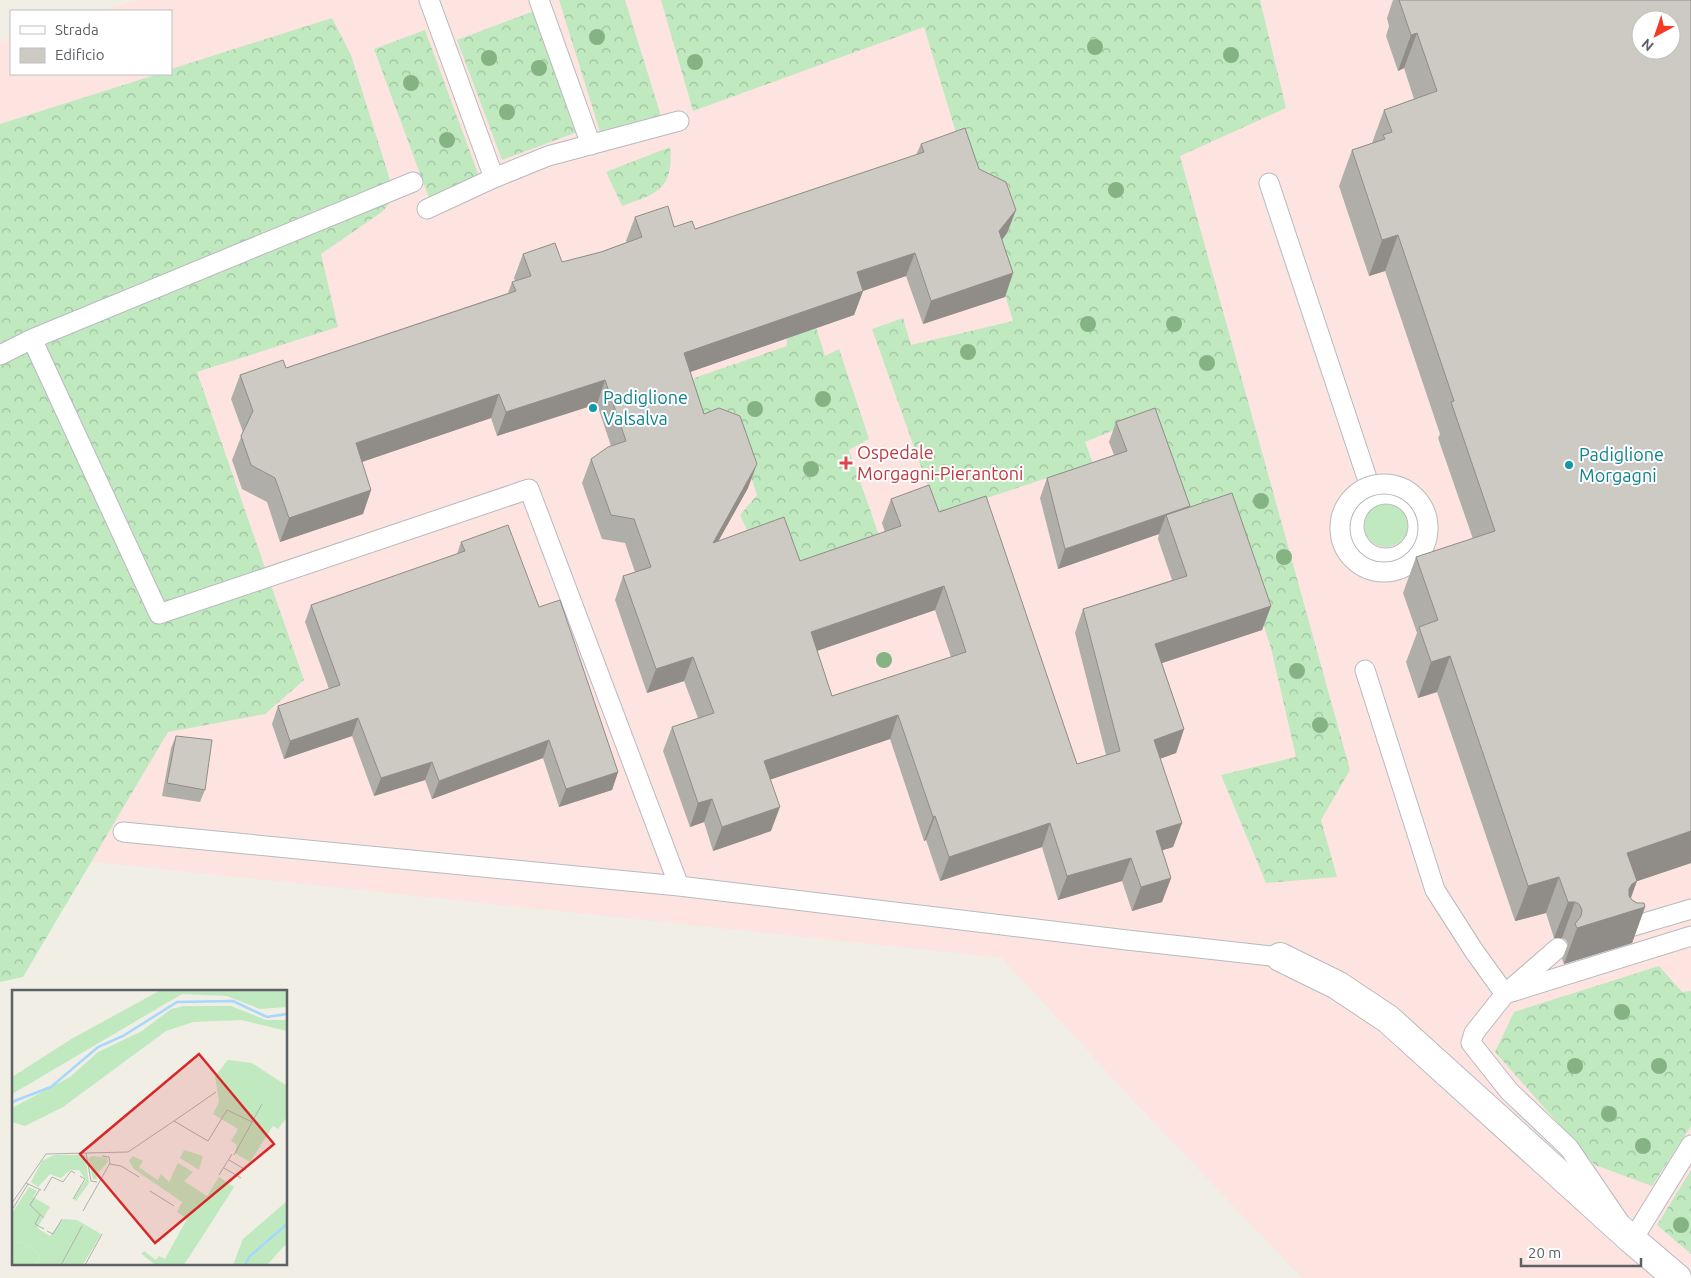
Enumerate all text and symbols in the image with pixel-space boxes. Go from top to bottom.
legend [10,10,172,75]
north arrow [1631,10,1681,60]
text: Strada [55,21,99,38]
text: N [1638,35,1657,54]
text: Edificio [55,46,104,63]
place label: Padiglione Valsalva [603,387,688,428]
marker: Padiglione Valsalva [587,402,599,414]
place label: Ospedale Morgagni-Pierantoni [857,442,1023,483]
place label: Padiglione Morgagni [1579,444,1664,485]
marker: Ospedale Morgagni-Pierantoni [839,456,853,470]
marker: Padiglione Morgagni [1563,459,1575,471]
inset map [12,990,288,1266]
scale bar [1521,1236,1641,1268]
text: 20 m [1528,1244,1561,1261]

